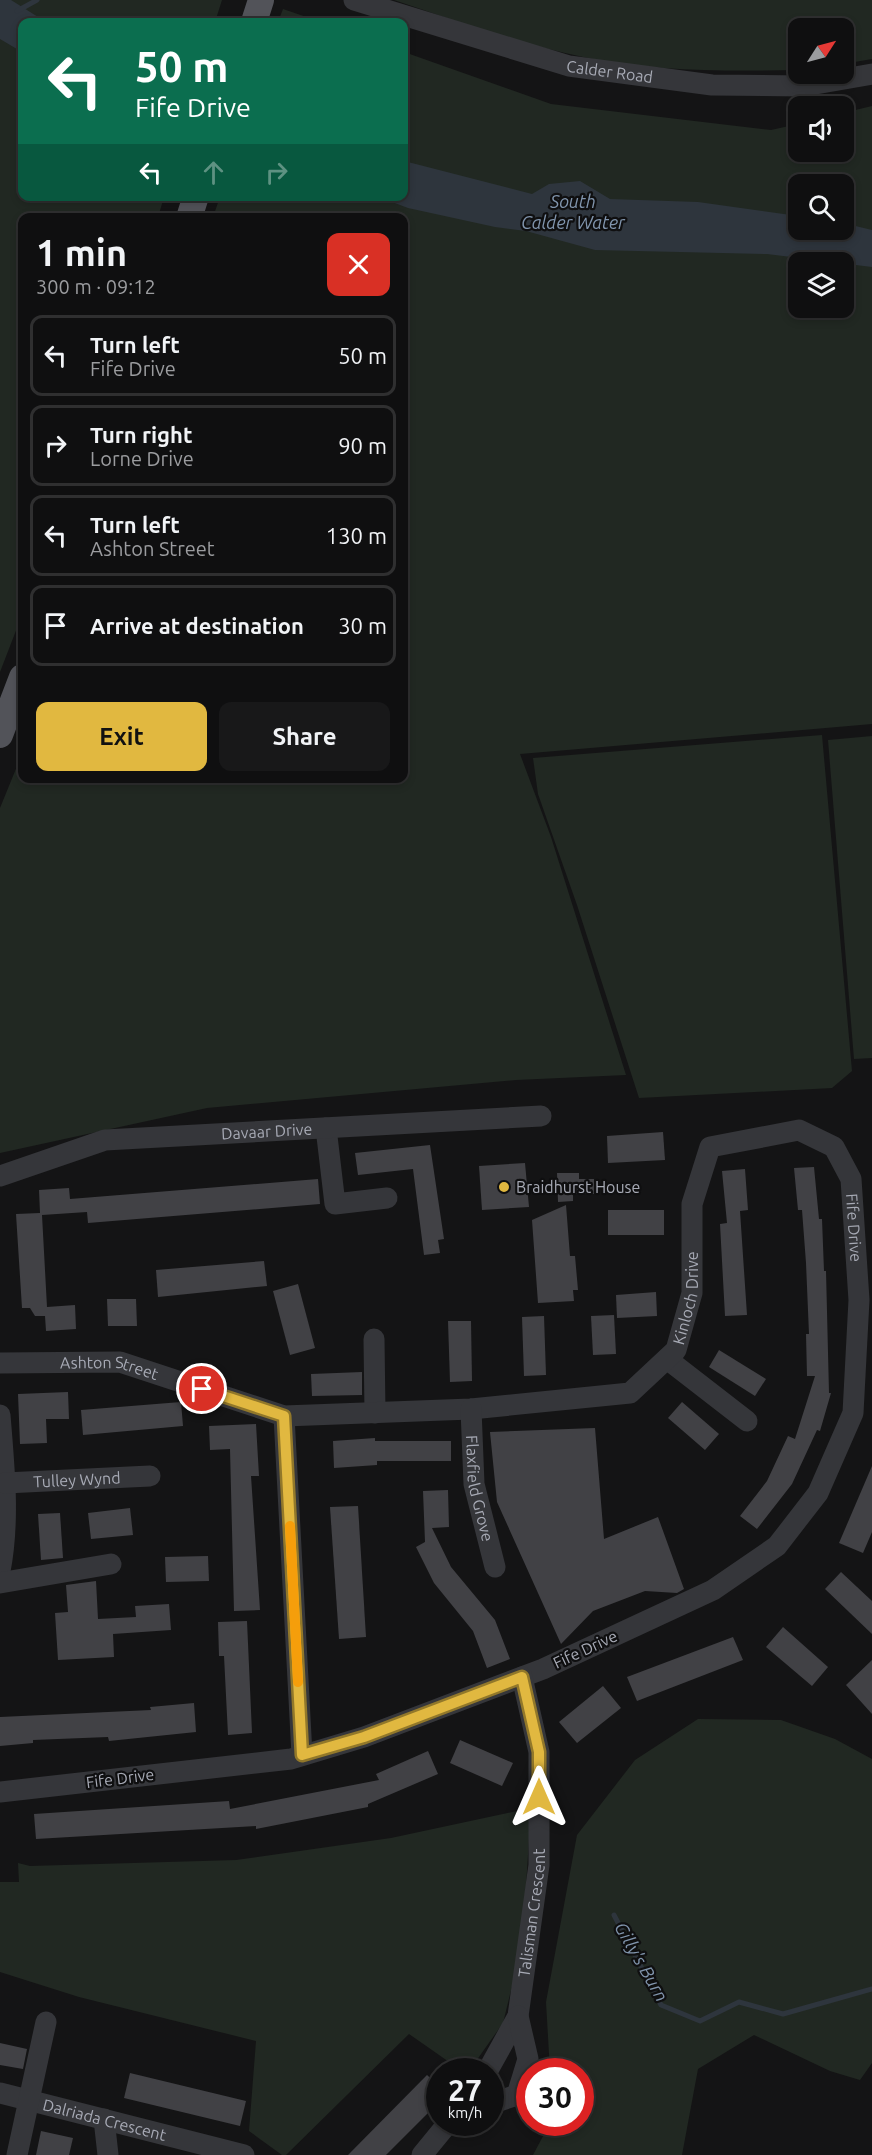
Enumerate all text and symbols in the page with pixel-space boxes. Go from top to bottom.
north arrow [788,18,854,84]
map controls [788,18,854,318]
icon: left [36,42,114,120]
text: 50 m [135,43,229,90]
street label: Calder Road [565,57,654,86]
text: Fife Drive [135,92,251,122]
button: sound [788,96,854,162]
icon: left [134,156,167,189]
icon: ahead [197,156,230,189]
icon: right [260,156,293,189]
button: search [788,174,854,240]
water label: South Calder Water [521,191,626,232]
text: 1 min [36,232,127,273]
button: close [327,233,390,296]
button: layers [788,252,854,318]
text: 300 m · 09:12 [36,275,156,298]
text: Turn left [90,332,180,357]
icon: left [39,339,72,372]
text: 50 m [338,343,387,368]
text: Fife Drive [90,357,176,380]
text: Turn right [90,422,192,447]
icon: right [39,429,72,462]
text: 90 m [338,433,387,458]
text: Lorne Drive [90,447,194,470]
text: Turn left [90,512,180,537]
icon: left [39,519,72,552]
text: 130 m [326,523,387,548]
text: Ashton Street [90,537,215,560]
icon: arrive [39,609,72,642]
text: Arrive at destination [90,613,304,638]
text: 30 m [338,613,387,638]
button: Exit [36,702,207,771]
button: Share [219,702,390,771]
street label: Davaar Drive [221,1120,313,1143]
place label: Braidhurst House [516,1178,640,1196]
marker: Braidhurst House [497,1180,511,1194]
street label: Fife Drive [843,1193,865,1263]
street label: Kinloch Drive [669,1251,701,1347]
street label: Ashton Street [60,1353,161,1383]
pin [176,1363,227,1414]
icon: arrive [185,1372,218,1405]
street label: Flaxfield Grove [463,1435,497,1543]
street label: Tulley Wynd [33,1468,121,1491]
street label: Fife Drive [550,1626,620,1672]
street label: Fife Drive [85,1765,155,1791]
position arrow [507,1765,571,1829]
street label: Talisman Crescent [514,1848,548,1979]
water label: Gilly's Burn [611,1918,673,2005]
speed limit sign: 30 [516,2058,594,2136]
text: 27 [448,2073,482,2107]
street label: Dalriada Crescent [41,2095,169,2144]
text: km/h [448,2104,482,2121]

